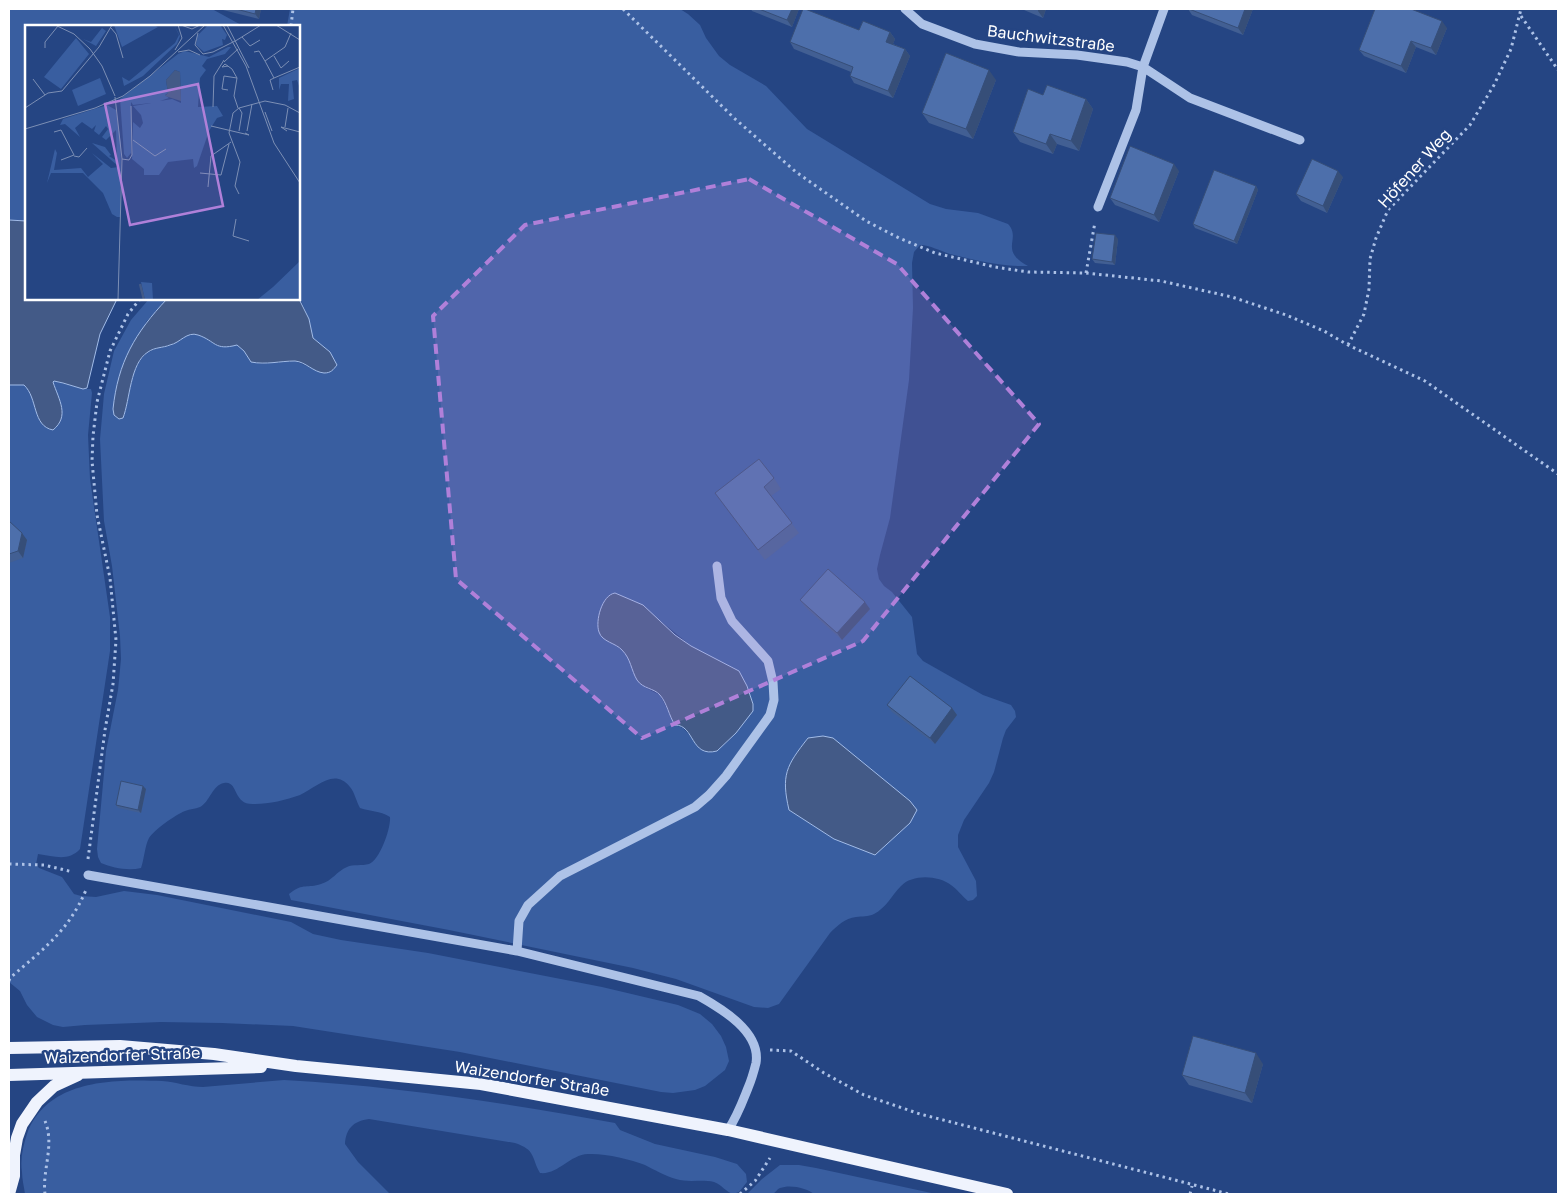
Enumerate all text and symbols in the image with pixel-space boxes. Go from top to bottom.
street label: Bauchwitzstraße [986,20,1116,56]
inset map [25,25,300,300]
street label: Höfener Weg [1373,124,1455,212]
street label: Waizendorfer Straße [43,1042,201,1068]
street label: Waizendorfer Straße [453,1056,611,1100]

